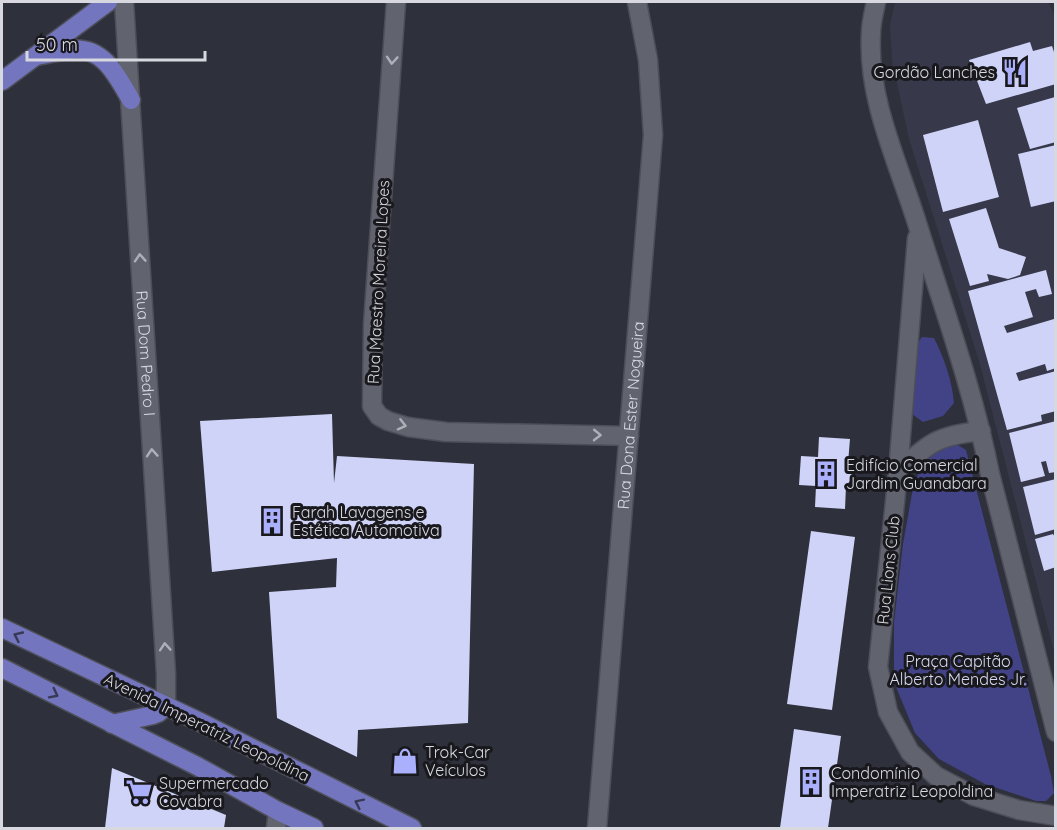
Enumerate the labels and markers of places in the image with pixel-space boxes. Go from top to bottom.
restaurant icon: Gordão Lanches [1000,57,1030,87]
place label: Gordão Lanches [874,62,995,82]
place label: Edifício Comercial Jardim Guanabara [846,455,987,493]
building icon: Edifício Comercial Jardim Guanabara [811,459,841,489]
place label: Farah Lavagens e Estética Automotiva [292,502,440,540]
building icon: Farah Lavagens e Estética Automotiva [257,506,287,536]
place label: Trok-Car Veículos [425,742,490,780]
shop icon: Trok-Car Veículos [390,746,420,776]
place label: Condomínio Imperatriz Leopoldina [831,763,993,801]
building icon: Condomínio Imperatriz Leopoldina [796,767,826,797]
place label: Supermercado Covabra [159,773,269,811]
supermarket icon: Supermercado Covabra [124,777,154,807]

